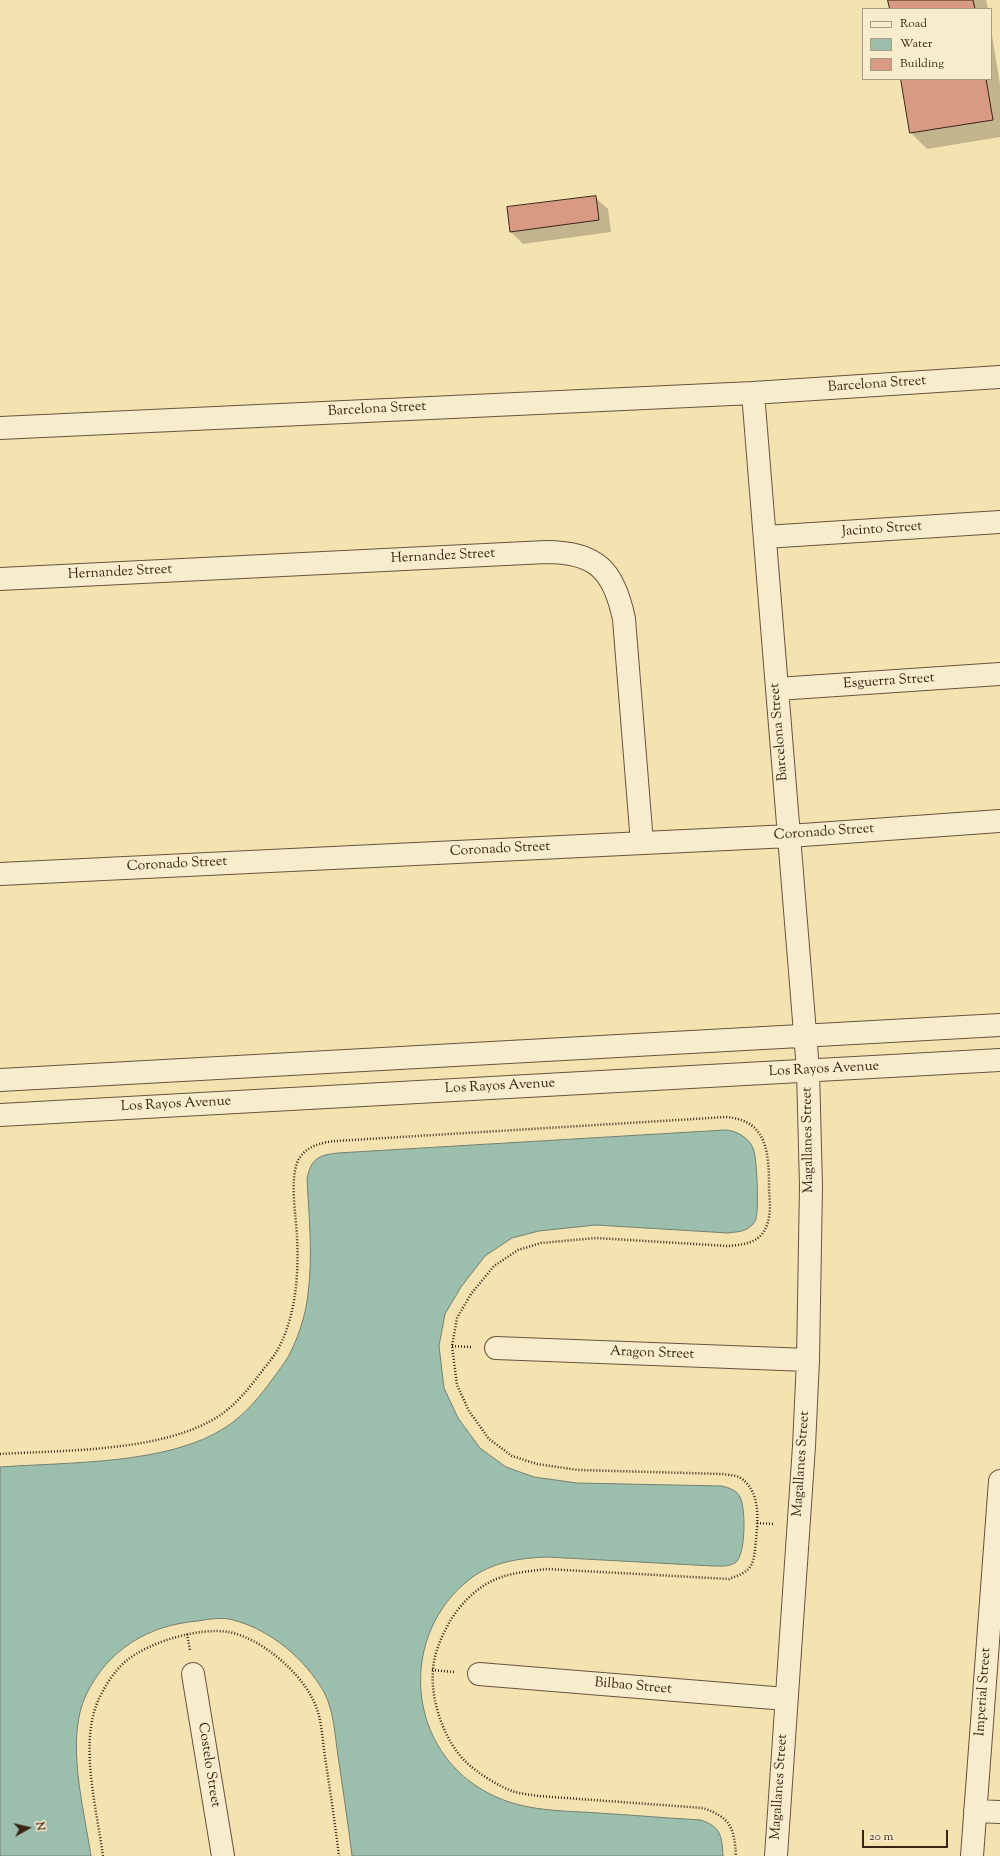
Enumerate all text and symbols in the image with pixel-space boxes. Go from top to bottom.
legend [862,8,992,80]
text: Road [900,15,927,33]
text: Water [900,35,932,53]
text: Building [900,55,944,73]
street label: Barcelona Street [827,373,927,397]
street label: Barcelona Street [327,399,427,421]
street label: Jacinto Street [841,519,923,541]
street label: Hernandez Street [390,546,496,568]
street label: Hernandez Street [67,562,173,584]
street label: Esguerra Street [843,670,935,694]
street label: Barcelona Street [767,682,793,782]
street label: Coronado Street [773,821,875,845]
street label: Coronado Street [449,839,551,861]
street label: Coronado Street [126,854,228,876]
street label: Los Rayos Avenue [768,1059,880,1081]
street label: Los Rayos Avenue [444,1076,556,1098]
street label: Magallanes Street [800,1087,818,1193]
street label: Los Rayos Avenue [120,1094,232,1116]
street label: Aragon Street [610,1344,694,1364]
street label: Magallanes Street [790,1411,814,1517]
street label: Imperial Street [973,1647,995,1737]
street label: Bilbao Street [594,1675,672,1699]
street label: Costelo Street [193,1721,223,1809]
street label: Magallanes Street [768,1734,792,1840]
north arrow [8,1808,48,1848]
text: N [31,1821,48,1832]
scale bar [864,1822,950,1848]
text: 20 m [869,1828,893,1846]

